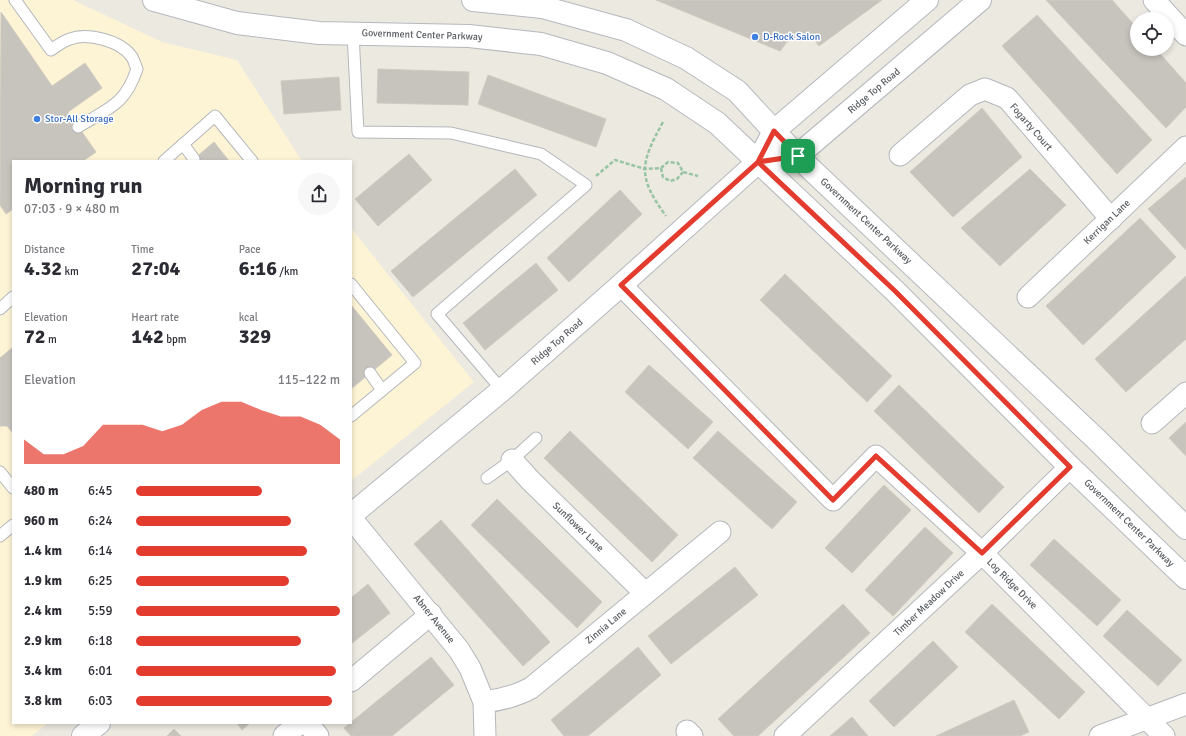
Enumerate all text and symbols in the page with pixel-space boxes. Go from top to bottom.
map controls [1130,12,1174,56]
button: locate [1130,12,1174,56]
street label: Government Center Parkway [361,27,483,43]
place label: D-Rock Salon [763,31,820,43]
marker: D-Rock Salon [750,32,760,42]
street label: Ridge Top Road [845,66,903,116]
street label: Fogarty Court [1007,101,1055,154]
place label: Stor-All Storage [45,113,113,125]
marker: Stor-All Storage [32,114,42,124]
pin [781,139,815,173]
icon: arrive [787,145,809,167]
text: Morning run [24,172,143,199]
button: share [298,173,340,215]
street label: Government Center Parkway [818,175,915,267]
street label: Kerrigan Lane [1081,197,1133,247]
text: 07:03 · 9 × 480 m [24,201,119,217]
text: Distance [24,243,65,256]
text: Time [131,243,154,256]
text: Pace [239,243,261,256]
text: 4.32 [24,256,62,281]
text: 27:04 [131,256,180,281]
text: 6:16 [239,256,277,281]
text: km [62,265,79,278]
text: /km [277,265,298,278]
text: Elevation [24,311,68,324]
text: Heart rate [131,311,179,324]
text: kcal [239,311,258,324]
street label: Ridge Top Road [529,316,585,368]
text: 72 [24,324,46,349]
text: 142 [131,324,164,349]
text: 329 [239,324,271,349]
text: m [46,333,57,346]
text: bpm [164,333,187,346]
text: Elevation [24,372,76,388]
text: 115–122 m [278,372,340,388]
street label: Government Center Parkway [1081,477,1177,570]
text: 480 m [24,483,58,499]
text: 6:45 [88,483,113,499]
street label: Sunflower Lane [550,500,606,554]
text: 960 m [24,513,58,529]
text: 6:24 [88,513,113,529]
text: 1.4 km [24,543,62,559]
text: 6:14 [88,543,113,559]
street label: Log Ridge Drive [984,556,1040,612]
street label: Timber Meadow Drive [891,567,967,639]
text: 1.9 km [24,573,62,589]
text: 6:25 [88,573,113,589]
street label: Abner Avenue [411,592,457,646]
text: 2.4 km [24,603,62,619]
text: 5:59 [88,603,113,619]
street label: Zinnia Lane [583,605,629,647]
text: 2.9 km [24,633,62,649]
text: 6:18 [88,633,113,649]
text: 3.4 km [24,663,62,679]
text: 6:01 [88,663,113,679]
text: 3.8 km [24,693,62,709]
text: 6:03 [88,693,113,709]

